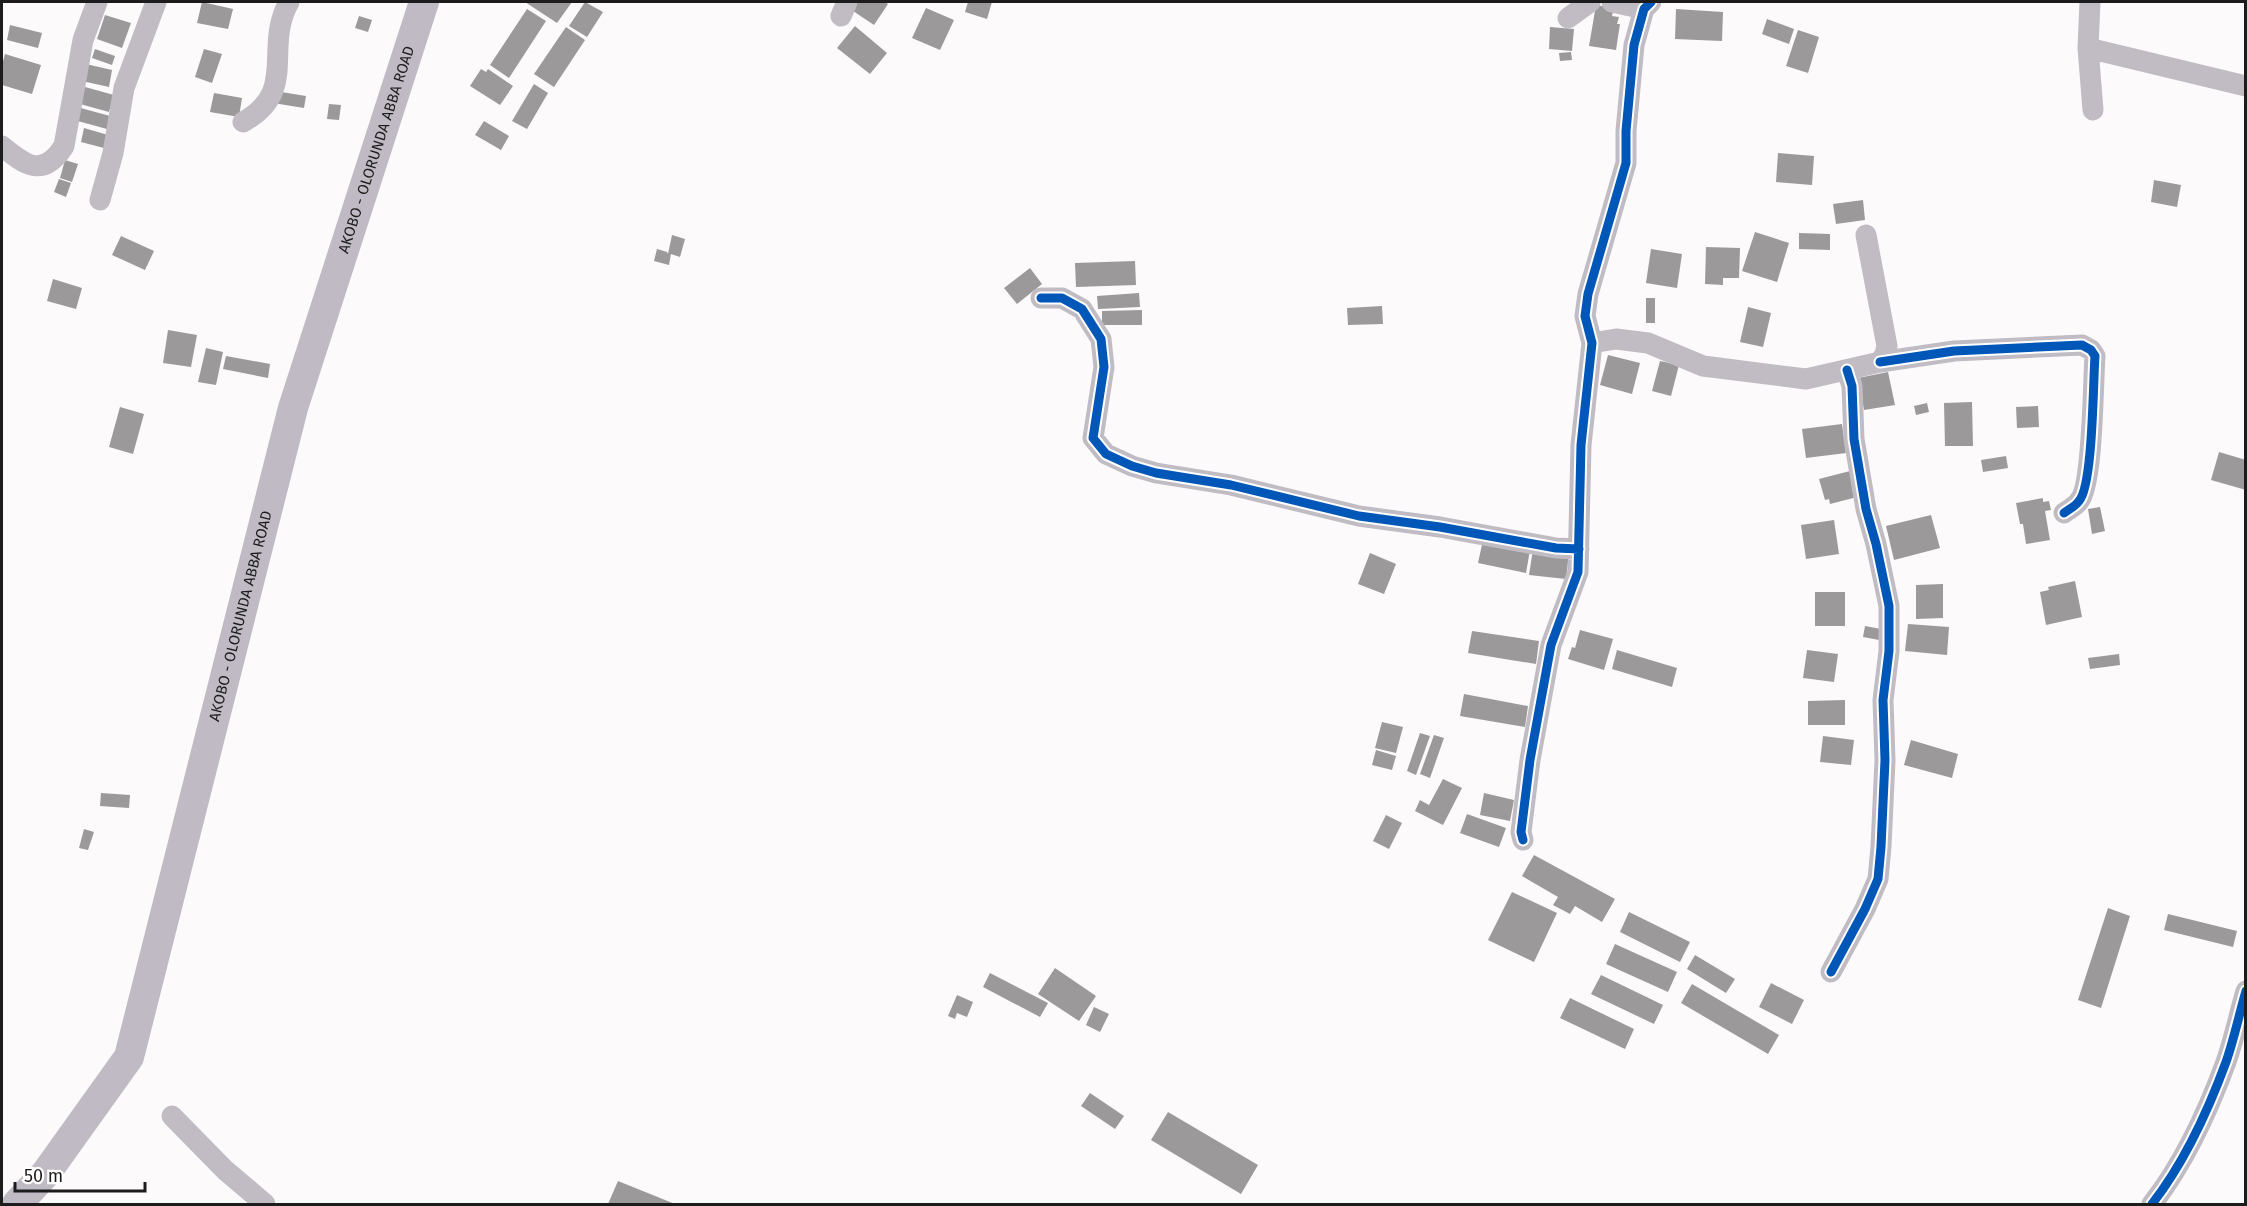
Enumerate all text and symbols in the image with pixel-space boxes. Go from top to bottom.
street label: AKOBO - OLORUNDA ABBA ROAD [335,44,418,256]
street label: AKOBO - OLORUNDA ABBA ROAD [205,509,276,723]
scale bar [15,1155,146,1193]
text: 50 m [24,1165,63,1187]

